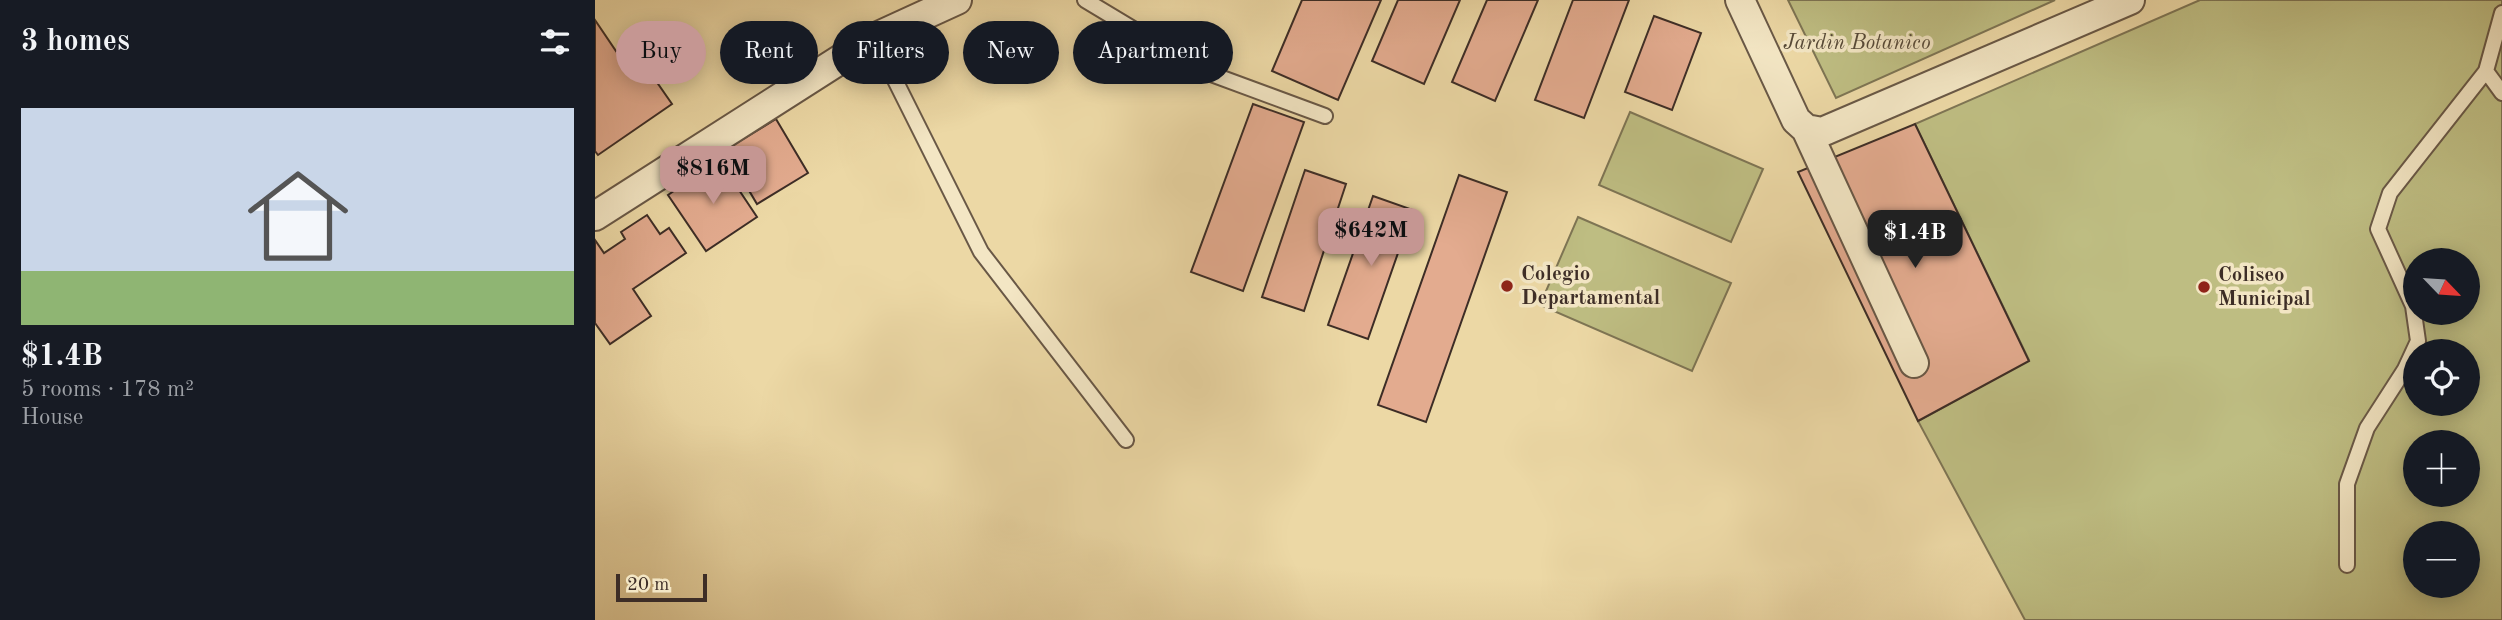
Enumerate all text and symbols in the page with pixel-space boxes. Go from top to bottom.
chip: Buy [616,21,706,84]
chip: Rent [720,21,818,84]
chip: Filters [832,21,949,84]
chip: New [963,21,1059,84]
chip: Apartment [1073,21,1233,84]
icon: filters [536,23,574,61]
text: 3 homes [21,27,130,57]
park label: Jardin Botanico [1783,33,1931,54]
pin: $816M [664,146,762,206]
icon: home [235,153,361,279]
text: $816M [676,157,750,180]
pin: $642M [1322,208,1420,268]
pin: $1.4B [1866,210,1964,270]
text: $642M [1334,219,1408,242]
text: $1.4B [1884,221,1946,244]
north arrow [2403,248,2480,326]
map controls [2403,248,2480,598]
place label: Colegio Departamental [1521,264,1660,309]
place label: Coliseo Municipal [2218,265,2311,310]
marker: Colegio Departamental [1499,278,1515,294]
marker: Coliseo Municipal [2196,279,2212,295]
button: locate [2403,339,2480,416]
text: $1.4B [21,342,103,372]
text: 5 rooms · 178 m² [21,378,194,401]
text: House [21,406,83,429]
button: + [2403,430,2480,507]
button: − [2403,521,2480,598]
scale bar [616,571,707,603]
text: 20 m [627,576,669,595]

